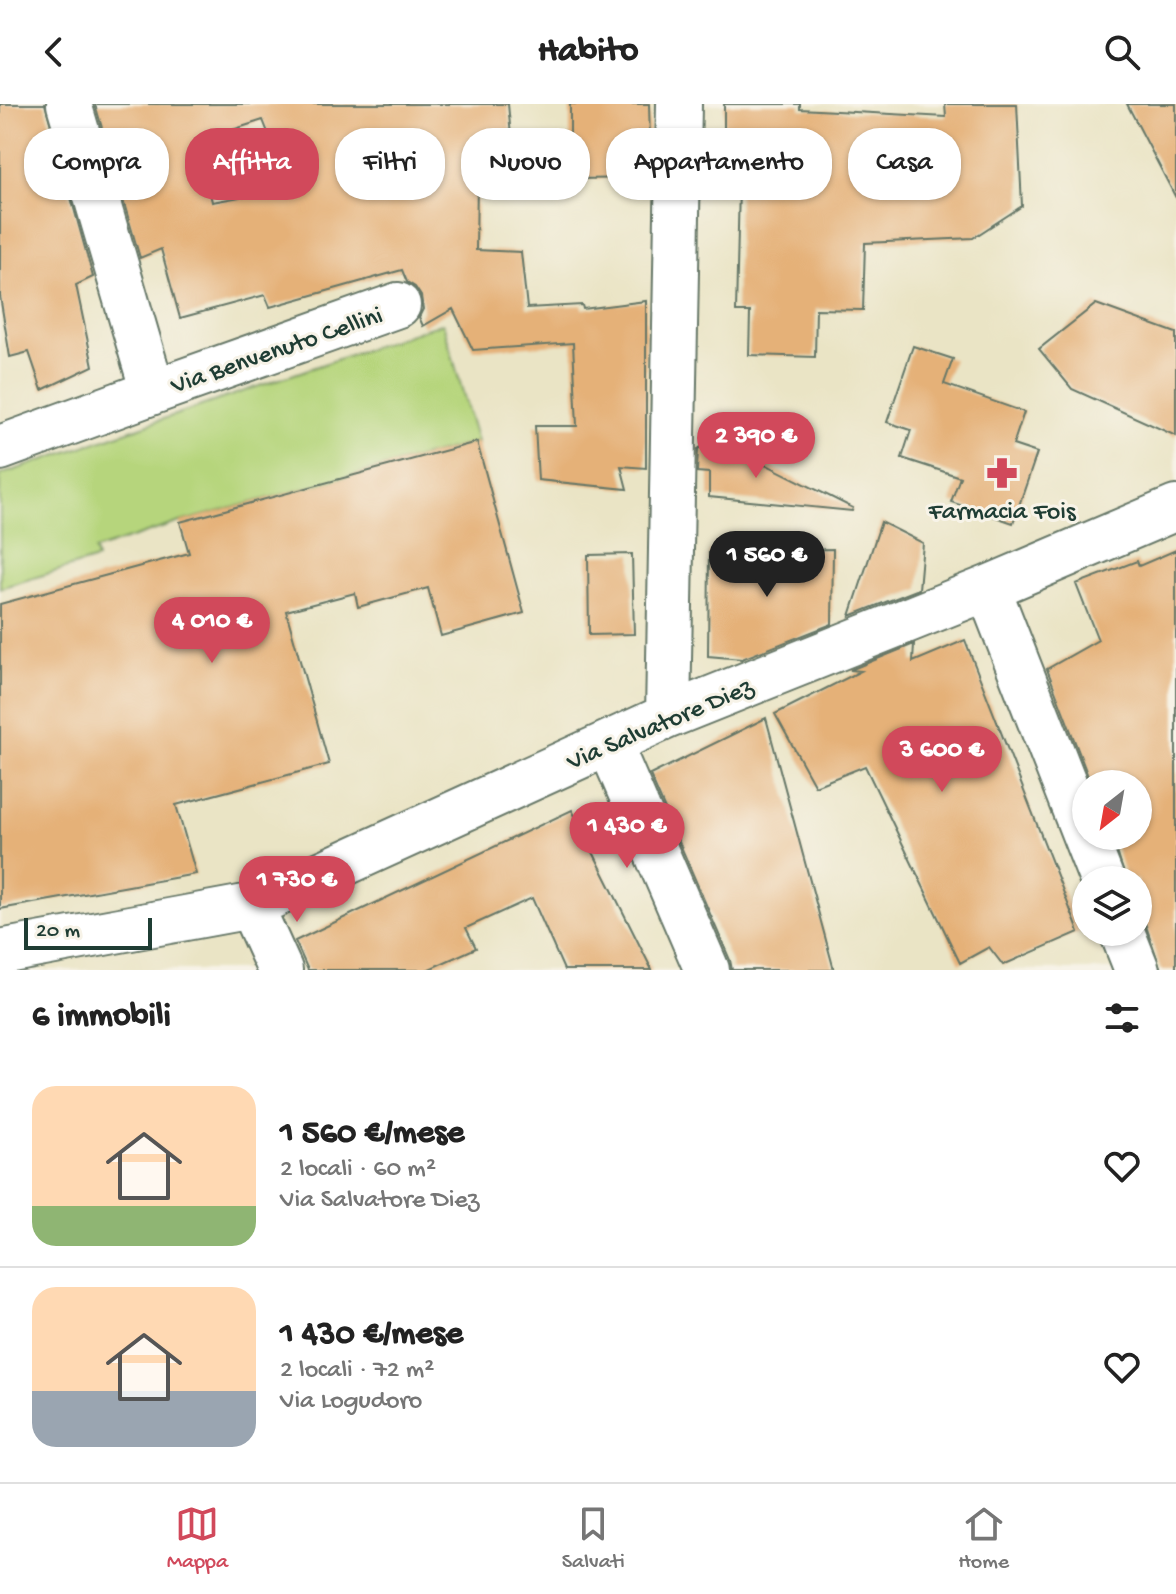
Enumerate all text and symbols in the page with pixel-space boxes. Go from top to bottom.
icon: back [32,30,76,74]
icon: search [1100,30,1144,74]
text: Habito [538,31,638,74]
chip: Compra [24,128,169,200]
chip: Affitta [185,128,319,200]
chip: Filtri [335,128,445,200]
chip: Nuovo [461,128,590,200]
chip: Appartamento [606,128,832,200]
chip: Casa [848,128,961,200]
street label: Via Benvenuto Cellini [166,301,387,403]
pin: 2 390 € [682,412,830,480]
text: 2 390 € [715,422,797,453]
pharmacy icon: Farmacia Fois [985,456,1019,490]
place label: Farmacia Fois [928,498,1077,529]
pin: 1 560 € [693,531,841,599]
text: 1 560 € [727,541,807,572]
pin: 4 010 € [138,597,286,665]
text: 4 010 € [172,607,252,638]
street label: Via Salvatore Diez [562,672,760,780]
pin: 3 600 € [868,726,1016,794]
text: 3 600 € [900,736,984,767]
north arrow [1072,770,1152,850]
map controls [1072,770,1152,946]
pin: 1 430 € [553,802,701,870]
text: 1 430 € [588,812,666,843]
pin: 1 730 € [223,856,371,924]
text: 1 730 € [257,866,337,897]
button: layers [1072,866,1152,946]
scale bar [24,914,152,950]
text: 20 m [36,919,80,945]
icon: filters [1100,996,1144,1040]
text: 6 immobili [32,998,171,1038]
text: 1 560 €/mese [280,1115,464,1155]
icon: home [96,1118,192,1214]
icon: heart [1100,1144,1144,1188]
text: 2 locali · 60 m² [280,1155,436,1186]
text: Via Salvatore Diez [280,1186,479,1217]
text: 1 430 €/mese [280,1316,463,1356]
icon: home [96,1319,192,1415]
icon: heart [1100,1345,1144,1389]
text: 2 locali · 72 m² [280,1356,434,1387]
text: Via Logudoro [280,1387,422,1418]
tab: Mappa [167,1502,228,1576]
tab: Salvati [562,1502,625,1576]
tab: Home [958,1502,1009,1576]

